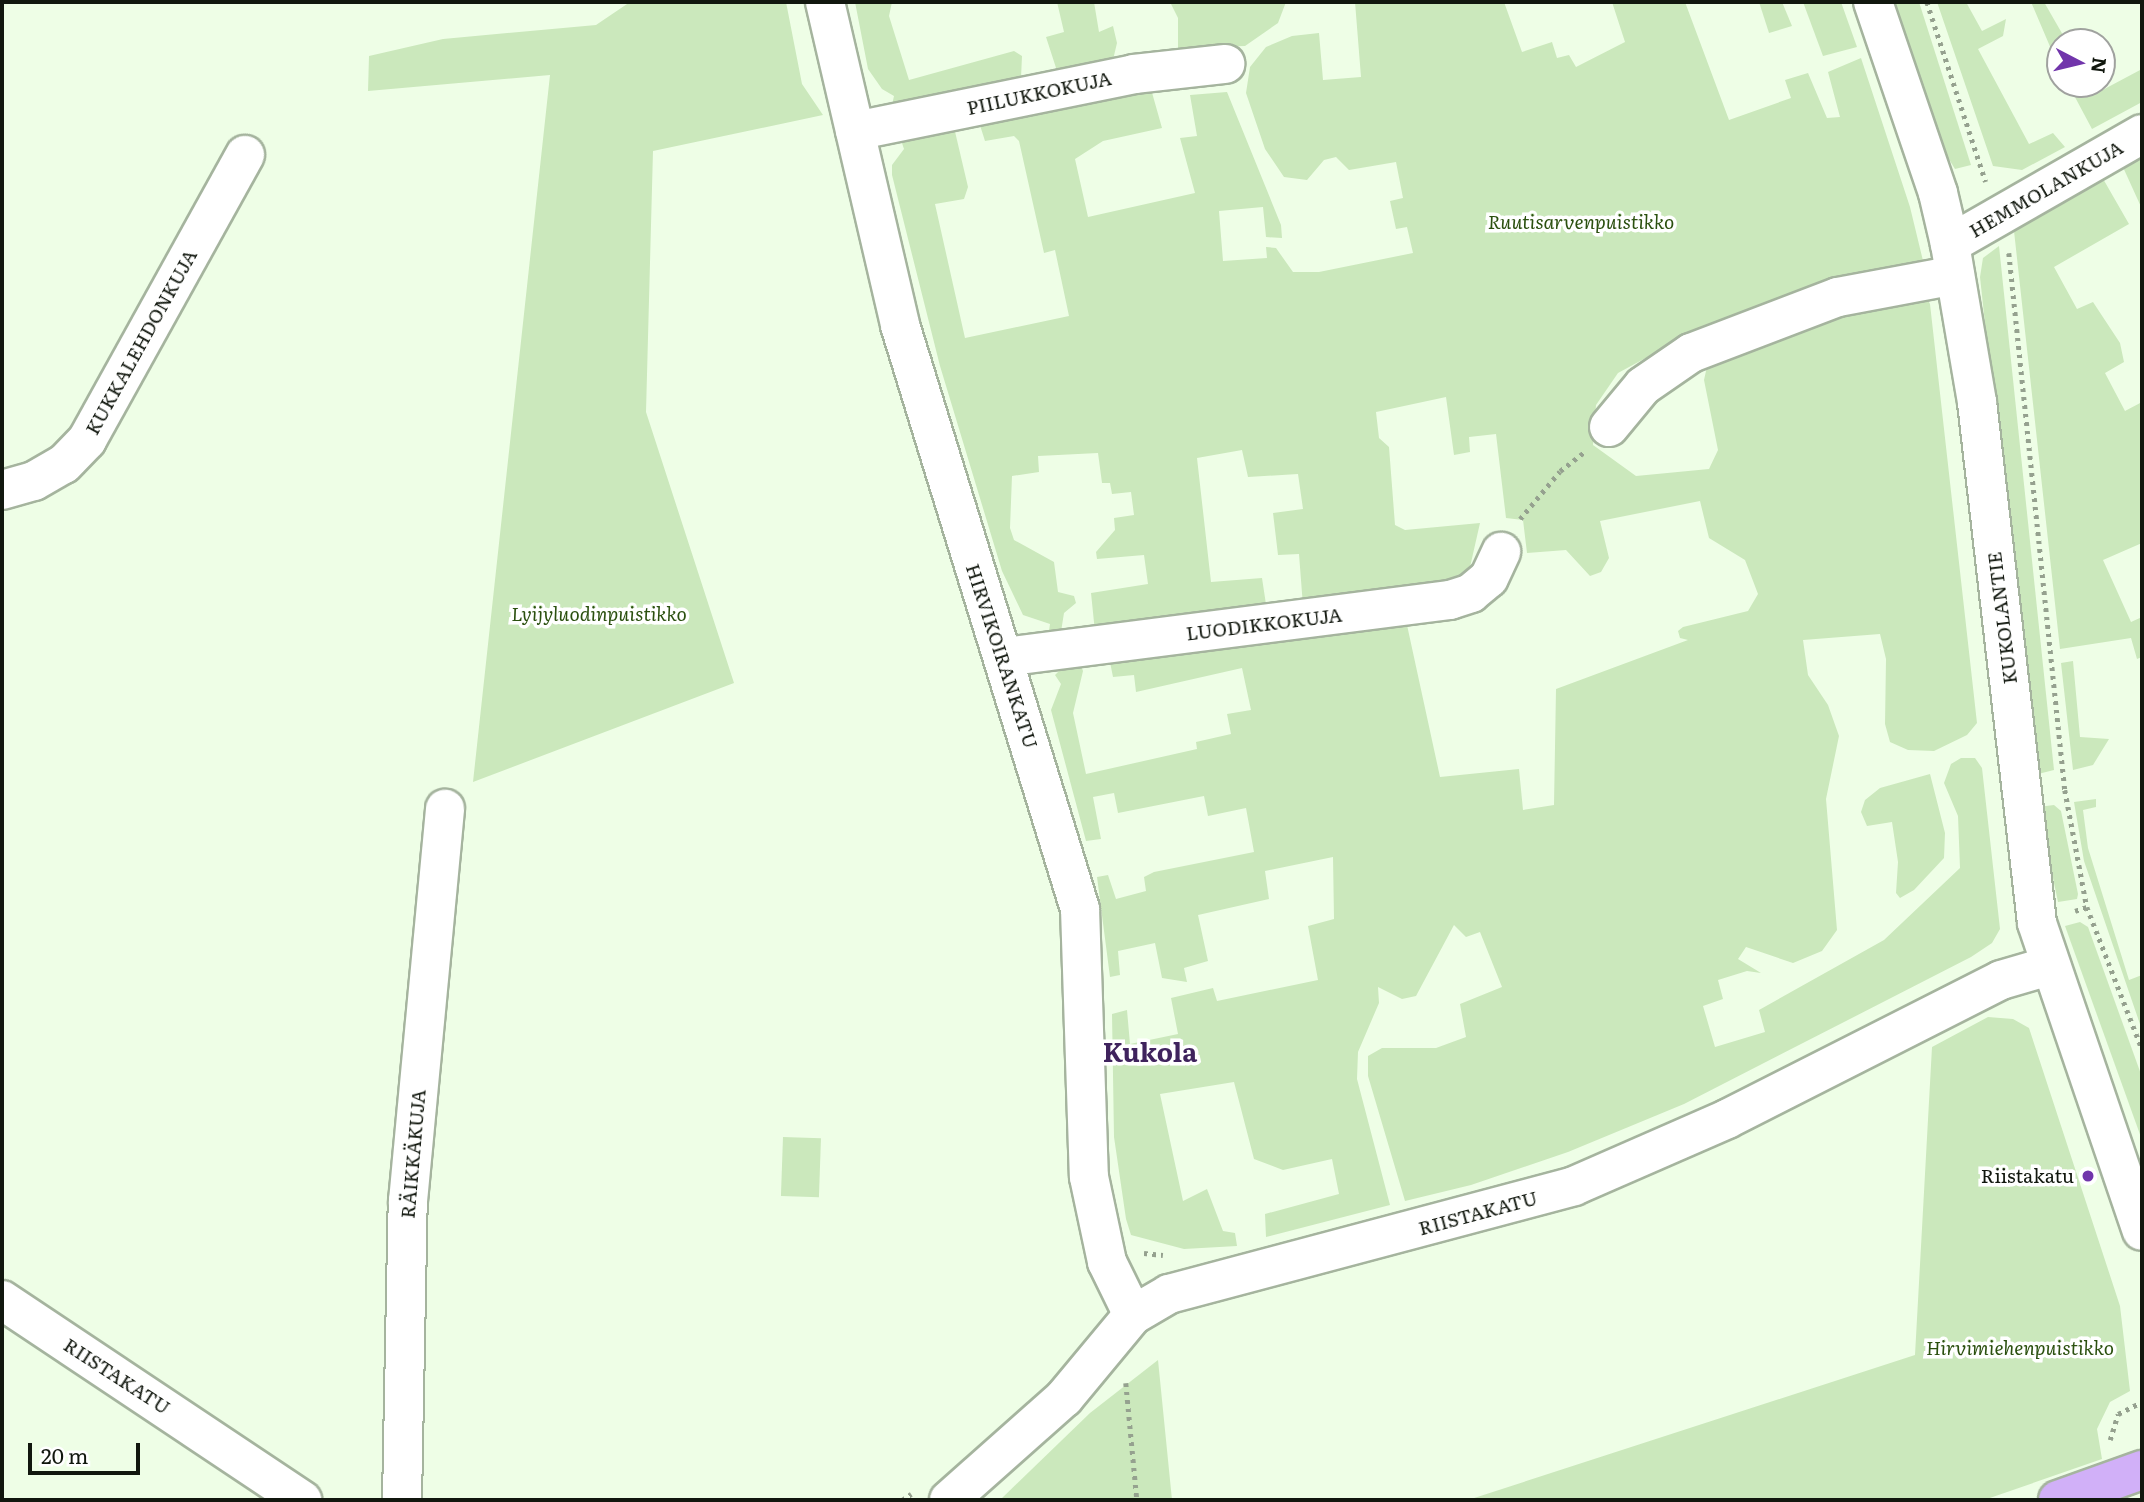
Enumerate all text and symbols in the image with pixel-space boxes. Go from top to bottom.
north arrow [2046,28,2116,98]
text: N [2085,56,2115,75]
street label: PIILUKKOKUJA [965,67,1113,119]
street label: HEMMOLANKUJA [1965,136,2127,242]
park label: Ruutisarvenpuistikko [1488,211,1674,233]
street label: KUKKALEHDONKUJA [81,245,201,439]
street label: KUKOLANTIE [1983,551,2021,685]
street label: HIRVIKOIRANKATU [961,561,1043,751]
park label: Lyijyluodinpuistikko [511,603,687,625]
street label: LUODIKKOKUJA [1185,603,1343,645]
district label: Kukola [1103,1035,1197,1067]
street label: RÄIKKÄKUJA [396,1089,430,1219]
place label: Riistakatu [1981,1165,2074,1187]
marker: Riistakatu [2080,1168,2096,1184]
street label: RIISTAKATU [1416,1186,1540,1240]
street label: RIISTAKATU [60,1333,174,1419]
park label: Hirvimiehenpuistikko [1926,1337,2114,1359]
scale bar [32,1428,144,1472]
text: 20 m [41,1439,88,1470]

